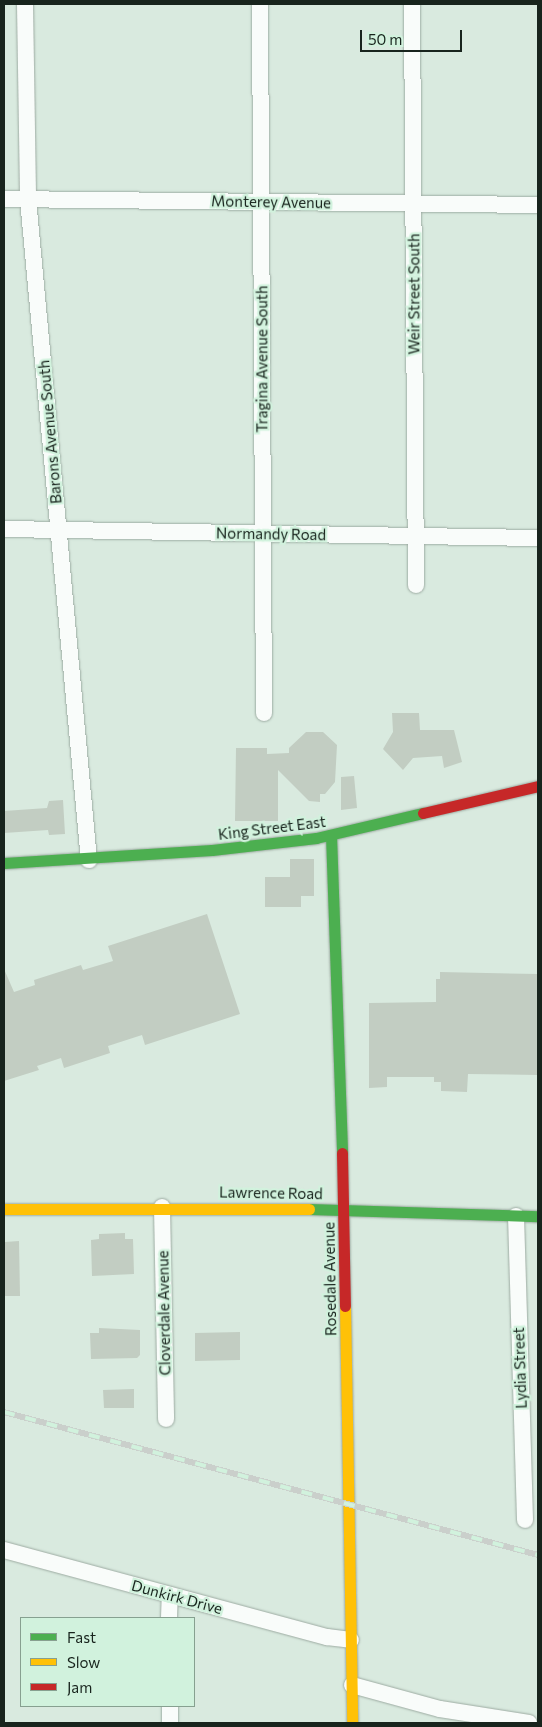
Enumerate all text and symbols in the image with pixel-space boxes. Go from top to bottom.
scale bar [362,20,464,52]
text: 50 m [368,30,402,48]
street label: Monterey Avenue [211,192,331,212]
street label: Weir Street South [405,233,423,355]
street label: Tragina Avenue South [253,285,271,433]
street label: Barons Avenue South [35,359,65,505]
street label: Normandy Road [216,524,326,544]
street label: King Street East [217,812,327,844]
street label: Lawrence Road [219,1183,323,1203]
street label: Rosedale Avenue [320,1222,340,1336]
street label: Cloverdale Avenue [154,1250,174,1376]
street label: Lydia Street [510,1327,530,1409]
street label: Dunkirk Drive [130,1576,224,1618]
legend [20,1617,195,1707]
text: Fast [67,1628,96,1646]
text: Slow [67,1653,100,1671]
text: Jam [67,1678,92,1696]

